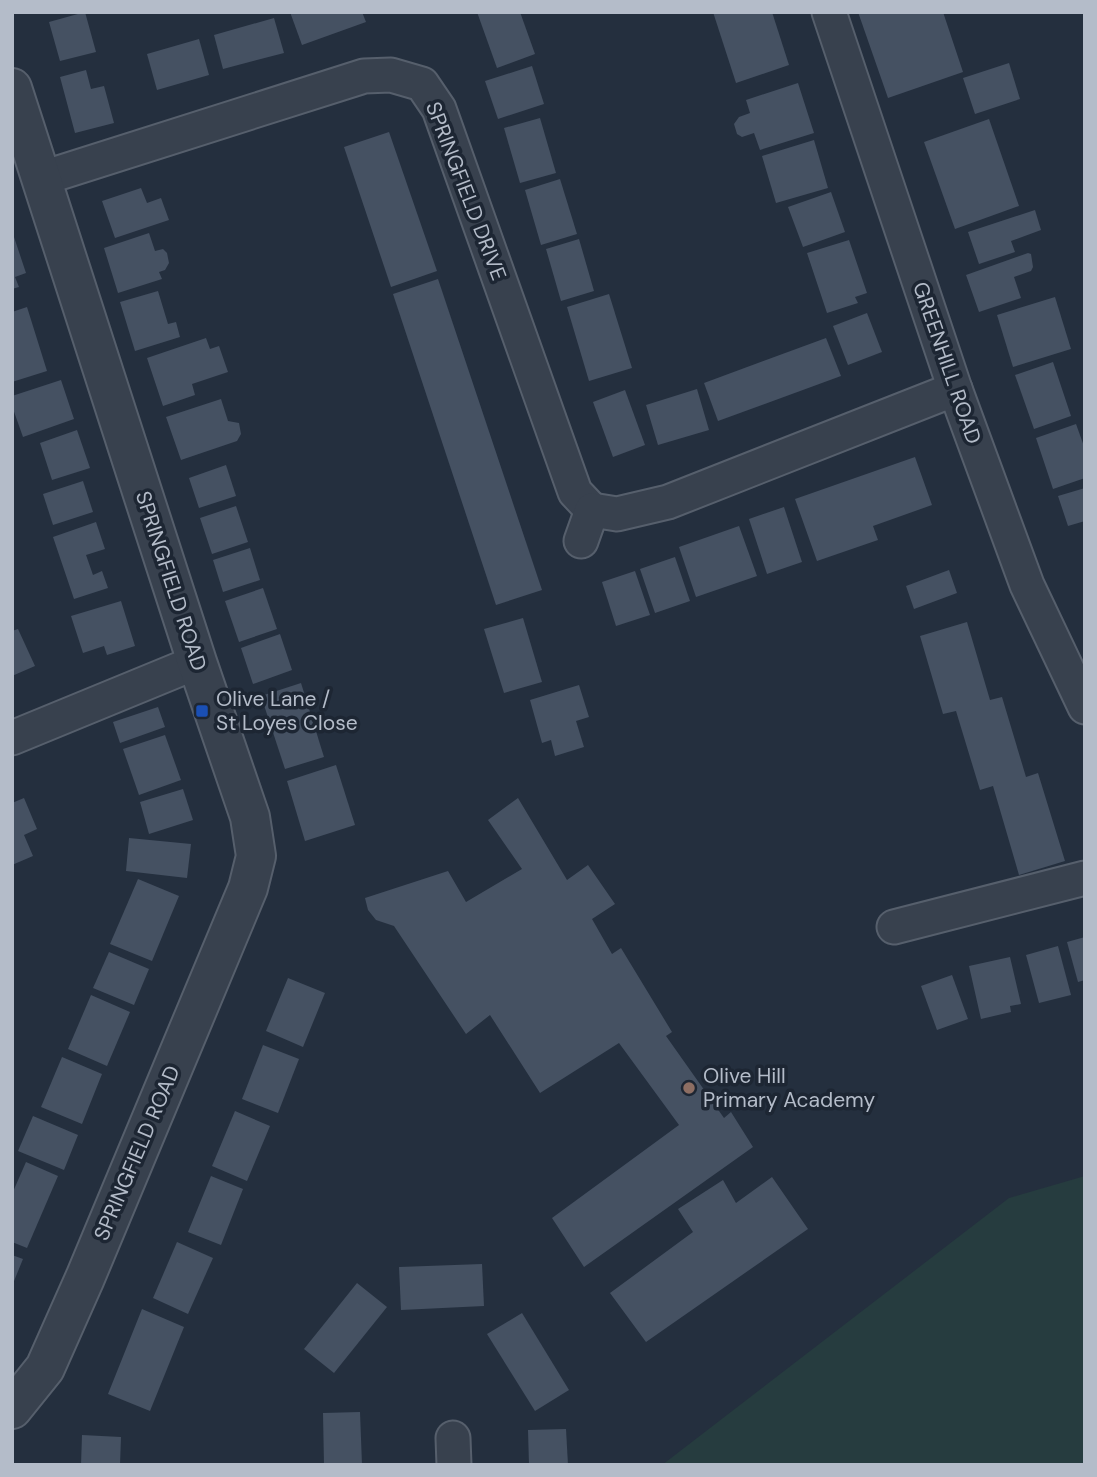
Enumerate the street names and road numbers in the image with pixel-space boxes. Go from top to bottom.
street label: SPRINGFIELD DRIVE [419,98,513,284]
street label: GREENHILL ROAD [906,278,988,448]
street label: SPRINGFIELD ROAD [129,488,213,674]
street label: SPRINGFIELD ROAD [88,1061,186,1245]

